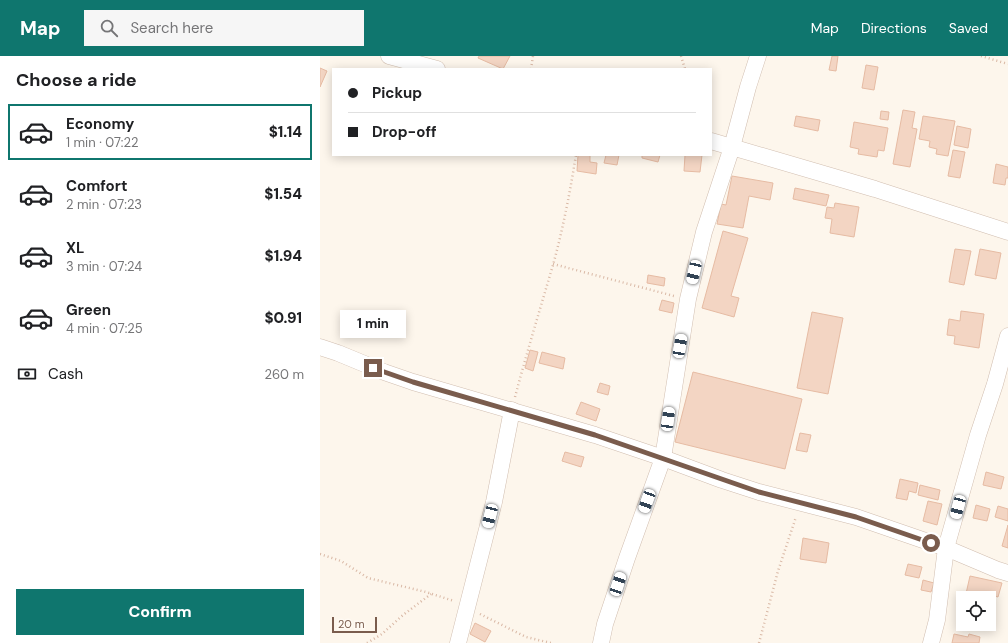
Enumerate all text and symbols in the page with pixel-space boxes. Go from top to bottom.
search box [84,10,364,46]
text: Map [20,16,60,41]
icon: search [98,17,120,39]
text: Search here [130,18,213,38]
text: Map [811,19,839,37]
text: Directions [861,19,927,37]
text: Saved [949,19,988,37]
text: Choose a ride [16,68,137,92]
text: Pickup [372,83,422,103]
icon: car [18,114,54,150]
text: Economy [66,114,134,134]
text: $1.14 [269,122,302,142]
text: Drop-off [372,122,437,142]
text: 1 min · 07:22 [66,134,138,151]
icon: car [18,176,54,212]
text: Comfort [66,176,127,196]
text: $1.54 [264,184,302,204]
text: 2 min · 07:23 [66,196,142,213]
icon: car [18,238,54,274]
text: XL [66,238,84,258]
text: $1.94 [265,246,302,266]
text: 3 min · 07:24 [66,258,142,275]
car [685,259,703,285]
icon: car [18,300,54,336]
text: Green [66,300,111,320]
text: $0.91 [265,308,302,328]
callout: 1 min [340,310,406,338]
text: 1 min [357,315,389,332]
text: 4 min · 07:25 [66,320,143,337]
car [672,333,688,359]
route end [364,359,382,377]
icon: cash [16,363,38,385]
text: Cash [48,364,83,384]
text: 260 m [264,366,304,383]
car [660,406,676,432]
car [637,488,657,514]
car [949,494,967,520]
car [481,503,499,529]
route start [922,534,940,552]
car [609,571,627,597]
button: Confirm [16,589,304,635]
map controls [956,591,996,631]
button: locate [956,591,996,631]
scale bar [332,615,377,634]
text: 20 m [338,617,364,631]

